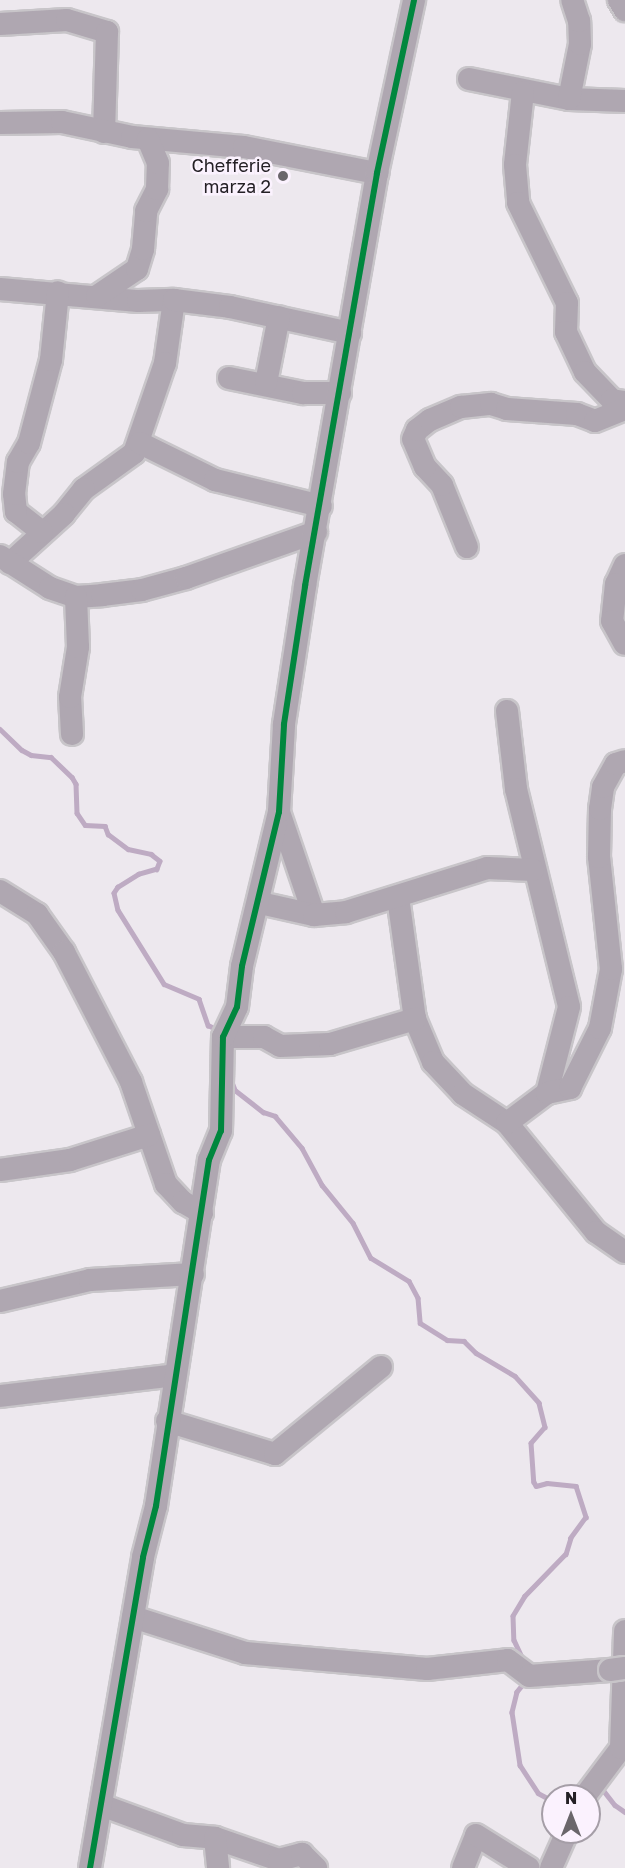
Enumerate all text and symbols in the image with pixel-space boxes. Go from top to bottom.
place label: Chefferie marza 2 [192,155,271,198]
marker: Chefferie marza 2 [276,169,290,183]
north arrow [541,1784,601,1844]
text: N [565,1788,577,1808]

